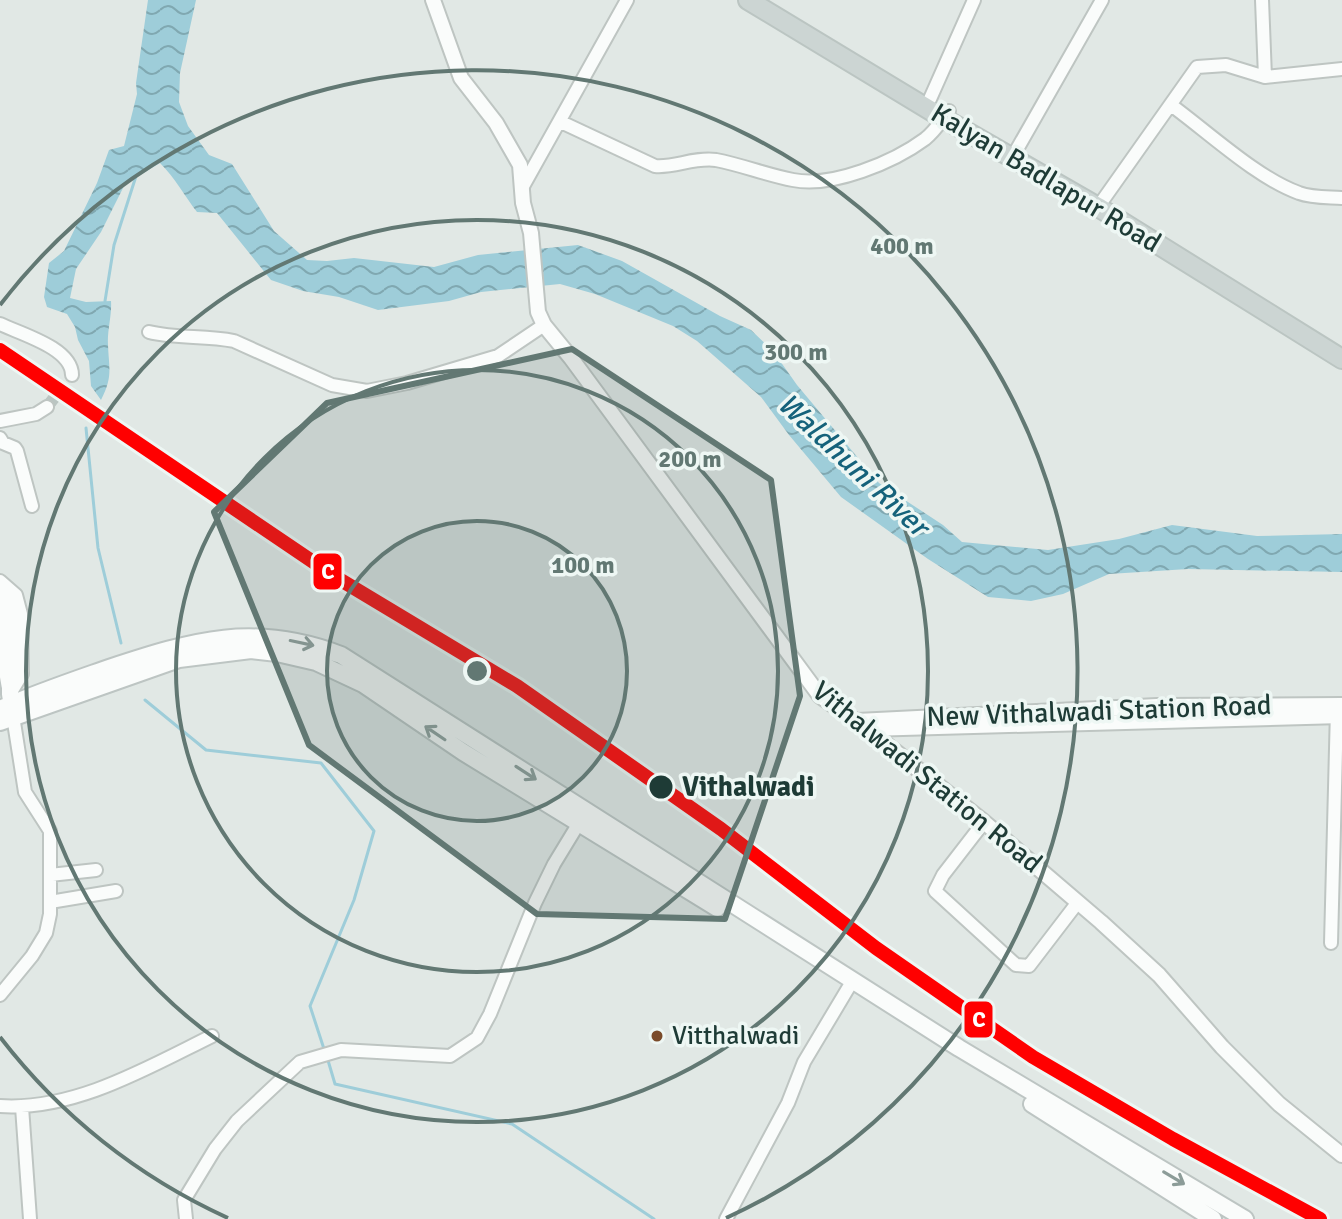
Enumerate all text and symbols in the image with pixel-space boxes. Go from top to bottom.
street label: Kalyan Badlapur Road [925,96,1167,260]
text: 400 m [870,231,934,261]
text: 300 m [764,337,828,367]
water label: Waldhuni River [770,386,939,547]
text: 200 m [658,444,722,474]
text: 100 m [551,550,615,580]
line badge: C [312,552,343,591]
text: C [321,558,335,585]
one-way arrow [289,636,315,651]
centre of rings [463,657,491,685]
street label: Vithalwadi Station Road [805,674,1049,880]
street label: New Vithalwadi Station Road [926,688,1272,734]
one-way arrow [424,724,446,741]
one-way arrow [514,765,537,781]
place label: Vithalwadi [682,770,815,804]
marker: Vithalwadi [647,773,675,801]
line badge: C [963,1000,994,1039]
text: C [972,1006,986,1033]
place label: Vitthalwadi [672,1020,799,1052]
marker: Vitthalwadi [649,1028,665,1044]
one-way arrow [1162,1170,1185,1186]

